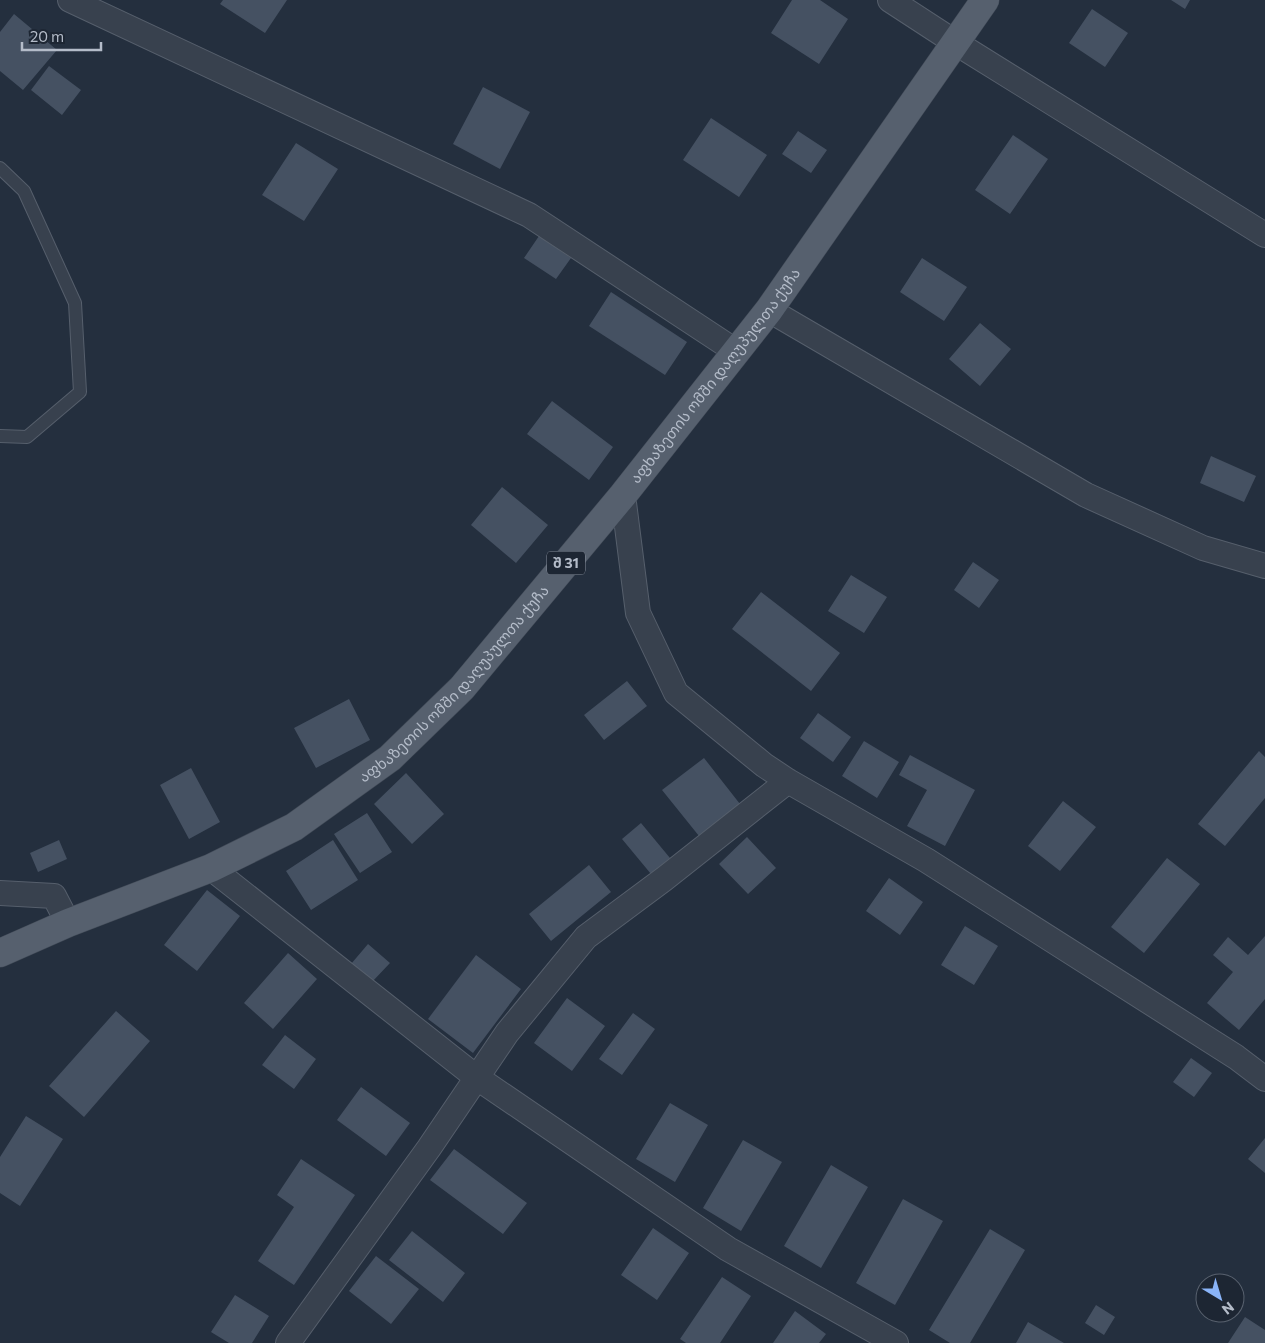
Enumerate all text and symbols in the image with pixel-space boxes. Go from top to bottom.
scale bar [22,20,101,52]
text: 20 m [30,27,64,45]
street label: აფხაზეთის ომში დაღუპულთა ქუჩა [626,264,804,486]
road number: შ 31 [547,552,585,574]
street label: აფხაზეთის ომში დაღუპულთა ქუჩა [355,581,552,786]
north arrow [1195,1273,1245,1323]
text: N [1219,1299,1238,1319]

